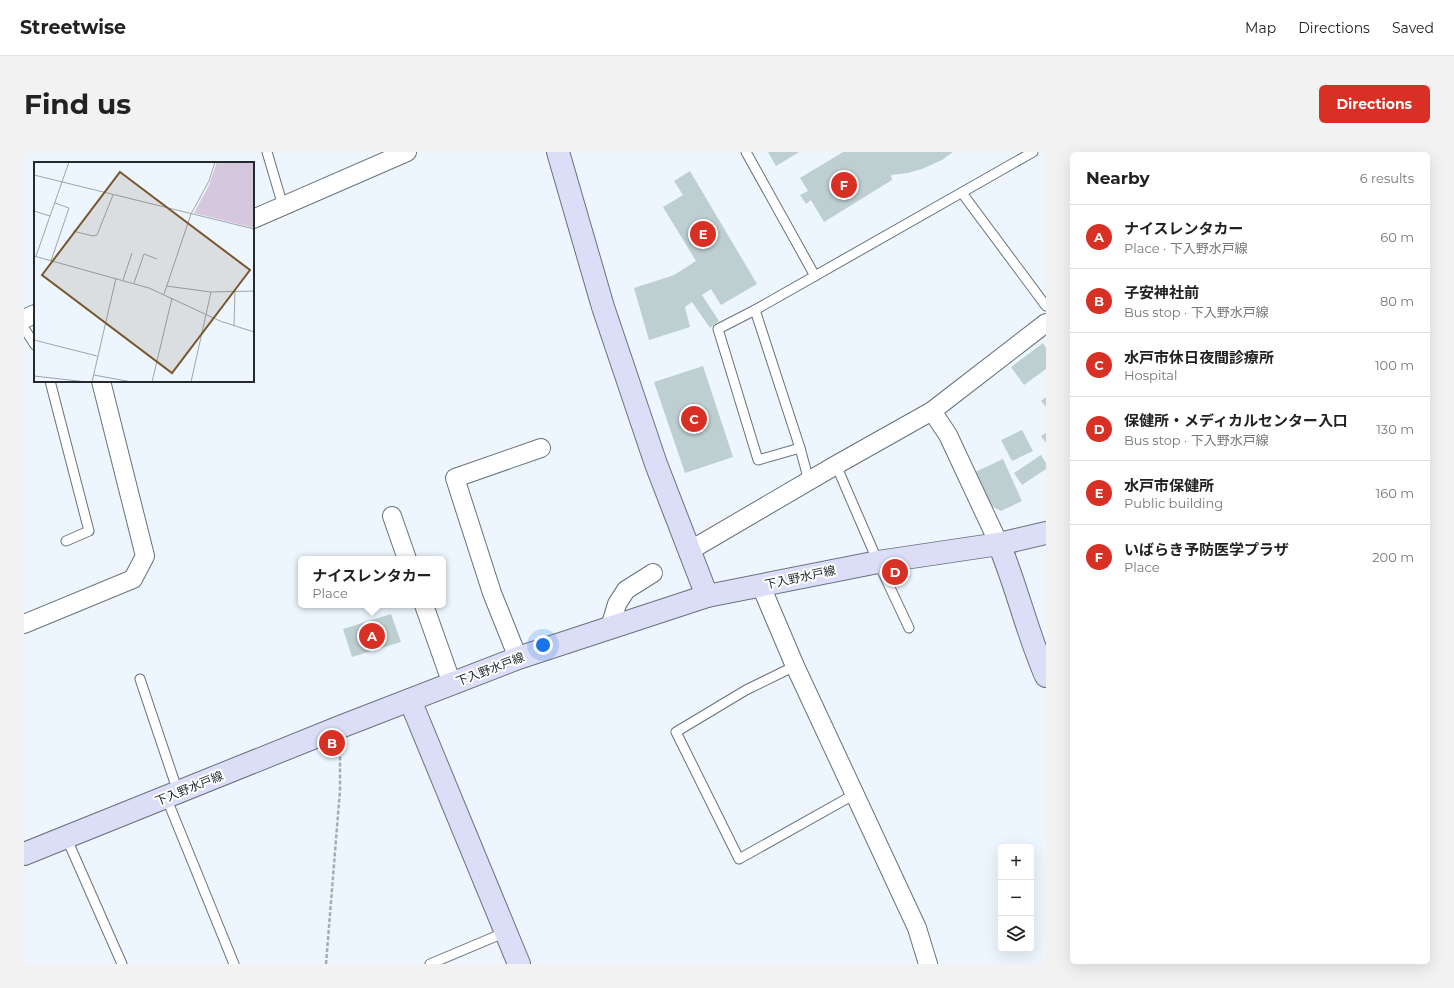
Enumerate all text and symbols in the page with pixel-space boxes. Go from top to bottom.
text: Streetwise [20,16,126,39]
text: Map [1245,19,1276,37]
text: Directions [1298,19,1370,37]
text: Saved [1392,19,1434,37]
button: Directions [1319,85,1430,123]
text: Find us [24,87,131,121]
inset map [34,162,254,382]
text: Nearby [1086,168,1150,188]
pin: F [831,170,857,200]
text: 6 results [1360,170,1414,186]
pin: E [690,219,716,249]
text: ナイスレンタカー [1124,219,1244,238]
text: A [1094,229,1104,245]
text: 60 m [1380,229,1414,245]
text: Place · 下入野水戸線 [1124,240,1248,256]
text: 子安神社前 [1124,283,1199,302]
text: B [1094,293,1104,309]
text: 80 m [1380,293,1414,309]
text: Bus stop · 下入野水戸線 [1124,304,1269,320]
text: 水戸市休日夜間診療所 [1124,348,1274,367]
text: C [1094,357,1104,373]
text: 100 m [1375,357,1414,373]
text: Hospital [1124,367,1177,383]
pin: C [681,404,707,434]
text: 保健所・メディカルセンター入口 [1124,411,1348,430]
text: D [1094,421,1104,437]
text: 130 m [1376,421,1414,437]
text: Bus stop · 下入野水戸線 [1124,432,1269,448]
text: 水戸市保健所 [1124,476,1214,495]
text: E [1095,485,1103,501]
text: 160 m [1376,485,1414,501]
text: Public building [1124,495,1223,511]
text: いばらき予防医学プラザ [1124,540,1289,559]
text: F [1095,549,1103,565]
text: 200 m [1372,549,1414,565]
popup [298,556,446,608]
pin: D [882,557,908,587]
text: Place [1124,559,1160,575]
street label: 下入野水戸線 [763,562,837,592]
text: ナイスレンタカー [312,566,432,585]
text: Place [312,585,348,601]
pin: A [359,621,385,651]
your location [533,635,553,655]
street label: 下入野水戸線 [454,649,526,689]
pin: B [319,728,345,758]
street label: 下入野水戸線 [153,768,225,808]
map controls [998,844,1034,952]
button: + [998,844,1034,880]
button: − [998,880,1034,916]
button: layers [998,916,1034,952]

